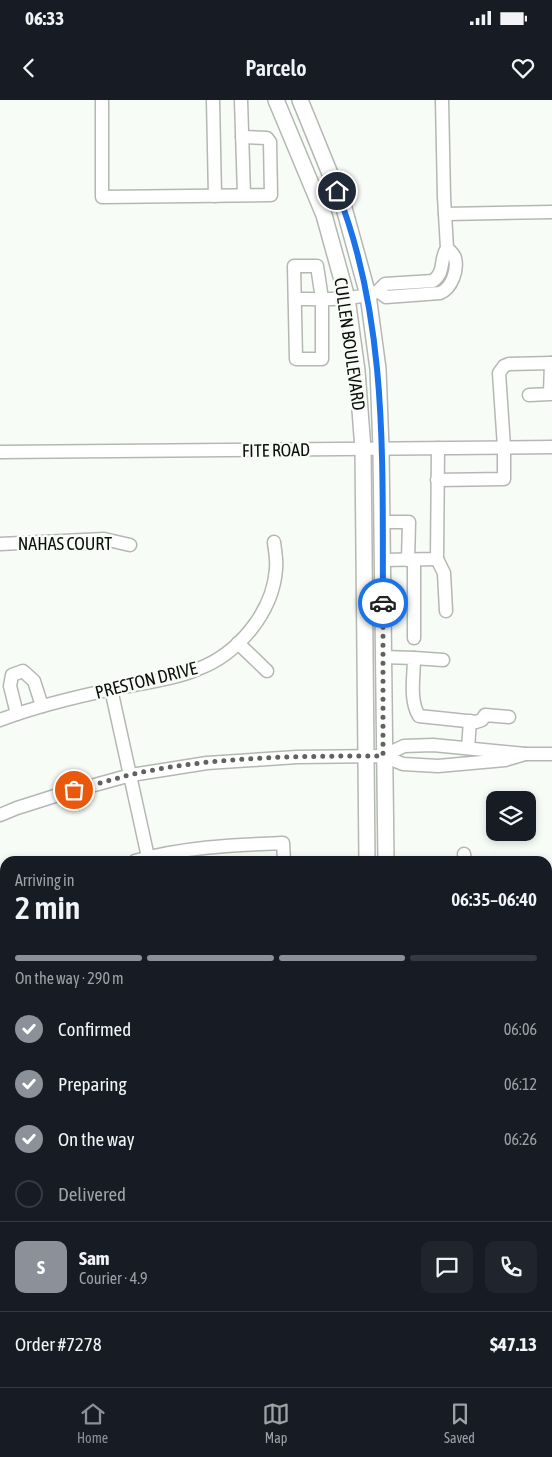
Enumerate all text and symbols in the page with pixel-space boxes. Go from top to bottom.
text: 06:33 [25,7,64,29]
icon: back [15,54,43,82]
icon: heart [509,54,537,82]
text: Parcelo [245,55,307,81]
pin [316,170,358,212]
icon: home [323,177,351,205]
street label: CULLEN BOULEVARD [330,276,370,412]
street label: FITE ROAD [242,439,310,461]
street label: NAHAS COURT [18,533,112,554]
courier [358,578,408,628]
icon: car [369,589,397,617]
street label: PRESTON DRIVE [93,657,199,703]
pin [53,769,95,811]
icon: bag [60,776,88,804]
map controls [486,791,536,841]
button: layers [486,791,536,841]
text: Arriving in [15,871,75,889]
text: 06:35–06:40 [451,888,537,910]
text: 2 min [15,889,80,926]
text: On the way · 290 m [15,969,124,987]
icon: check [15,1015,43,1043]
text: Confirmed [58,1018,131,1040]
text: 06:06 [504,1020,537,1038]
icon: check [15,1070,43,1098]
text: Preparing [58,1073,127,1095]
text: 06:12 [504,1075,537,1093]
icon: check [15,1125,43,1153]
text: On the way [58,1128,135,1150]
text: 06:26 [504,1130,537,1148]
text: Delivered [58,1183,126,1205]
button: chat [421,1241,473,1293]
button: phone [485,1241,537,1293]
text: Sam [79,1247,110,1269]
text: S [37,1256,45,1278]
text: Courier · 4.9 [79,1269,148,1287]
text: Order #7278 [15,1333,102,1355]
text: $47.13 [490,1333,537,1355]
tab: Home [77,1400,108,1446]
tab: Map [262,1400,290,1446]
tab: Saved [444,1400,475,1446]

